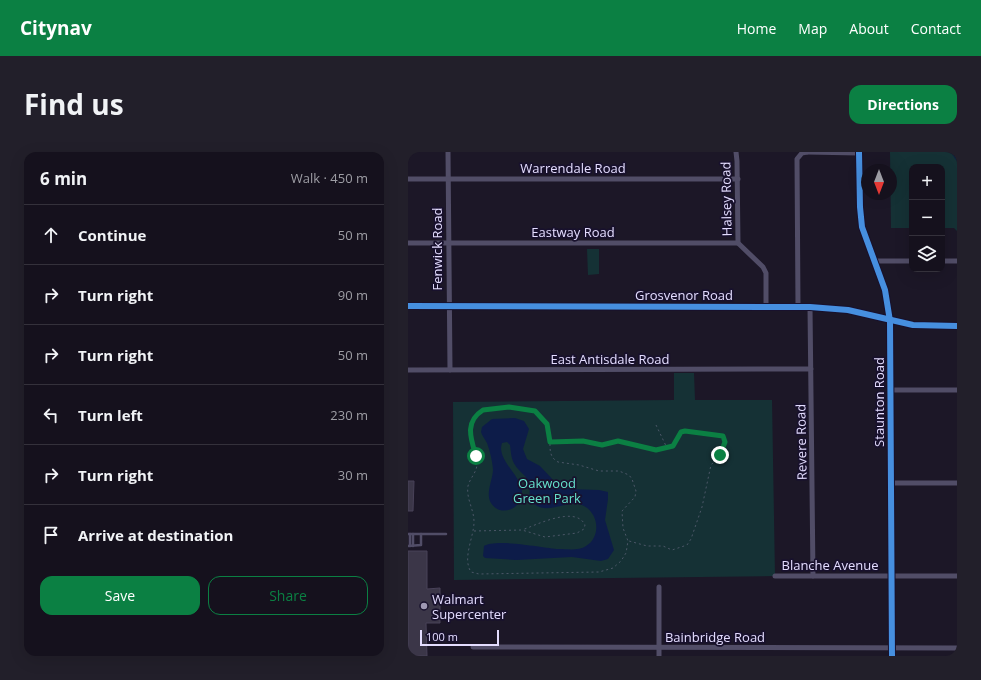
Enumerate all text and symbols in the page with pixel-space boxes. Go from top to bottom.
text: Citynav [20,15,92,41]
text: Home [737,19,776,38]
text: Map [798,19,827,38]
text: About [849,19,889,38]
text: Contact [911,19,961,38]
text: Find us [24,85,124,123]
button: Directions [849,85,957,124]
street label: Warrendale Road [520,159,626,177]
street label: Halsey Road [716,162,736,236]
north arrow [861,164,897,200]
map controls [909,164,945,272]
button: + [909,164,945,200]
text: 6 min [40,167,87,190]
text: Walk · 450 m [291,169,368,187]
button: − [909,200,945,236]
street label: Fenwick Road [428,208,446,290]
street label: Eastway Road [531,223,615,241]
icon: ahead [40,224,62,246]
text: Continue [78,225,146,245]
text: 50 m [338,226,368,244]
button: layers [909,236,945,272]
icon: right [40,284,62,306]
text: Turn right [78,285,153,305]
text: 90 m [338,286,368,304]
street label: Grosvenor Road [635,286,733,304]
icon: right [40,344,62,366]
text: Turn right [78,345,153,365]
text: 50 m [338,346,368,364]
street label: East Antisdale Road [550,350,670,368]
street label: Staunton Road [870,357,888,447]
icon: left [40,404,62,426]
street label: Revere Road [791,404,811,480]
text: Turn left [78,405,143,425]
text: 230 m [330,406,368,424]
route end [711,446,729,464]
route start [467,447,485,465]
icon: right [40,464,62,486]
text: Turn right [78,465,153,485]
text: 30 m [338,466,368,484]
park label: Oakwood Green Park [513,474,581,507]
icon: arrive [40,524,62,546]
text: Arrive at destination [78,525,233,545]
street label: Blanche Avenue [781,556,879,574]
button: Save [40,576,200,615]
button: Share [208,576,368,615]
place label: Walmart Supercenter [432,590,507,623]
marker: Walmart Supercenter [419,601,429,611]
scale bar [420,628,499,647]
street label: Bainbridge Road [665,628,765,646]
text: 100 m [426,629,458,644]

